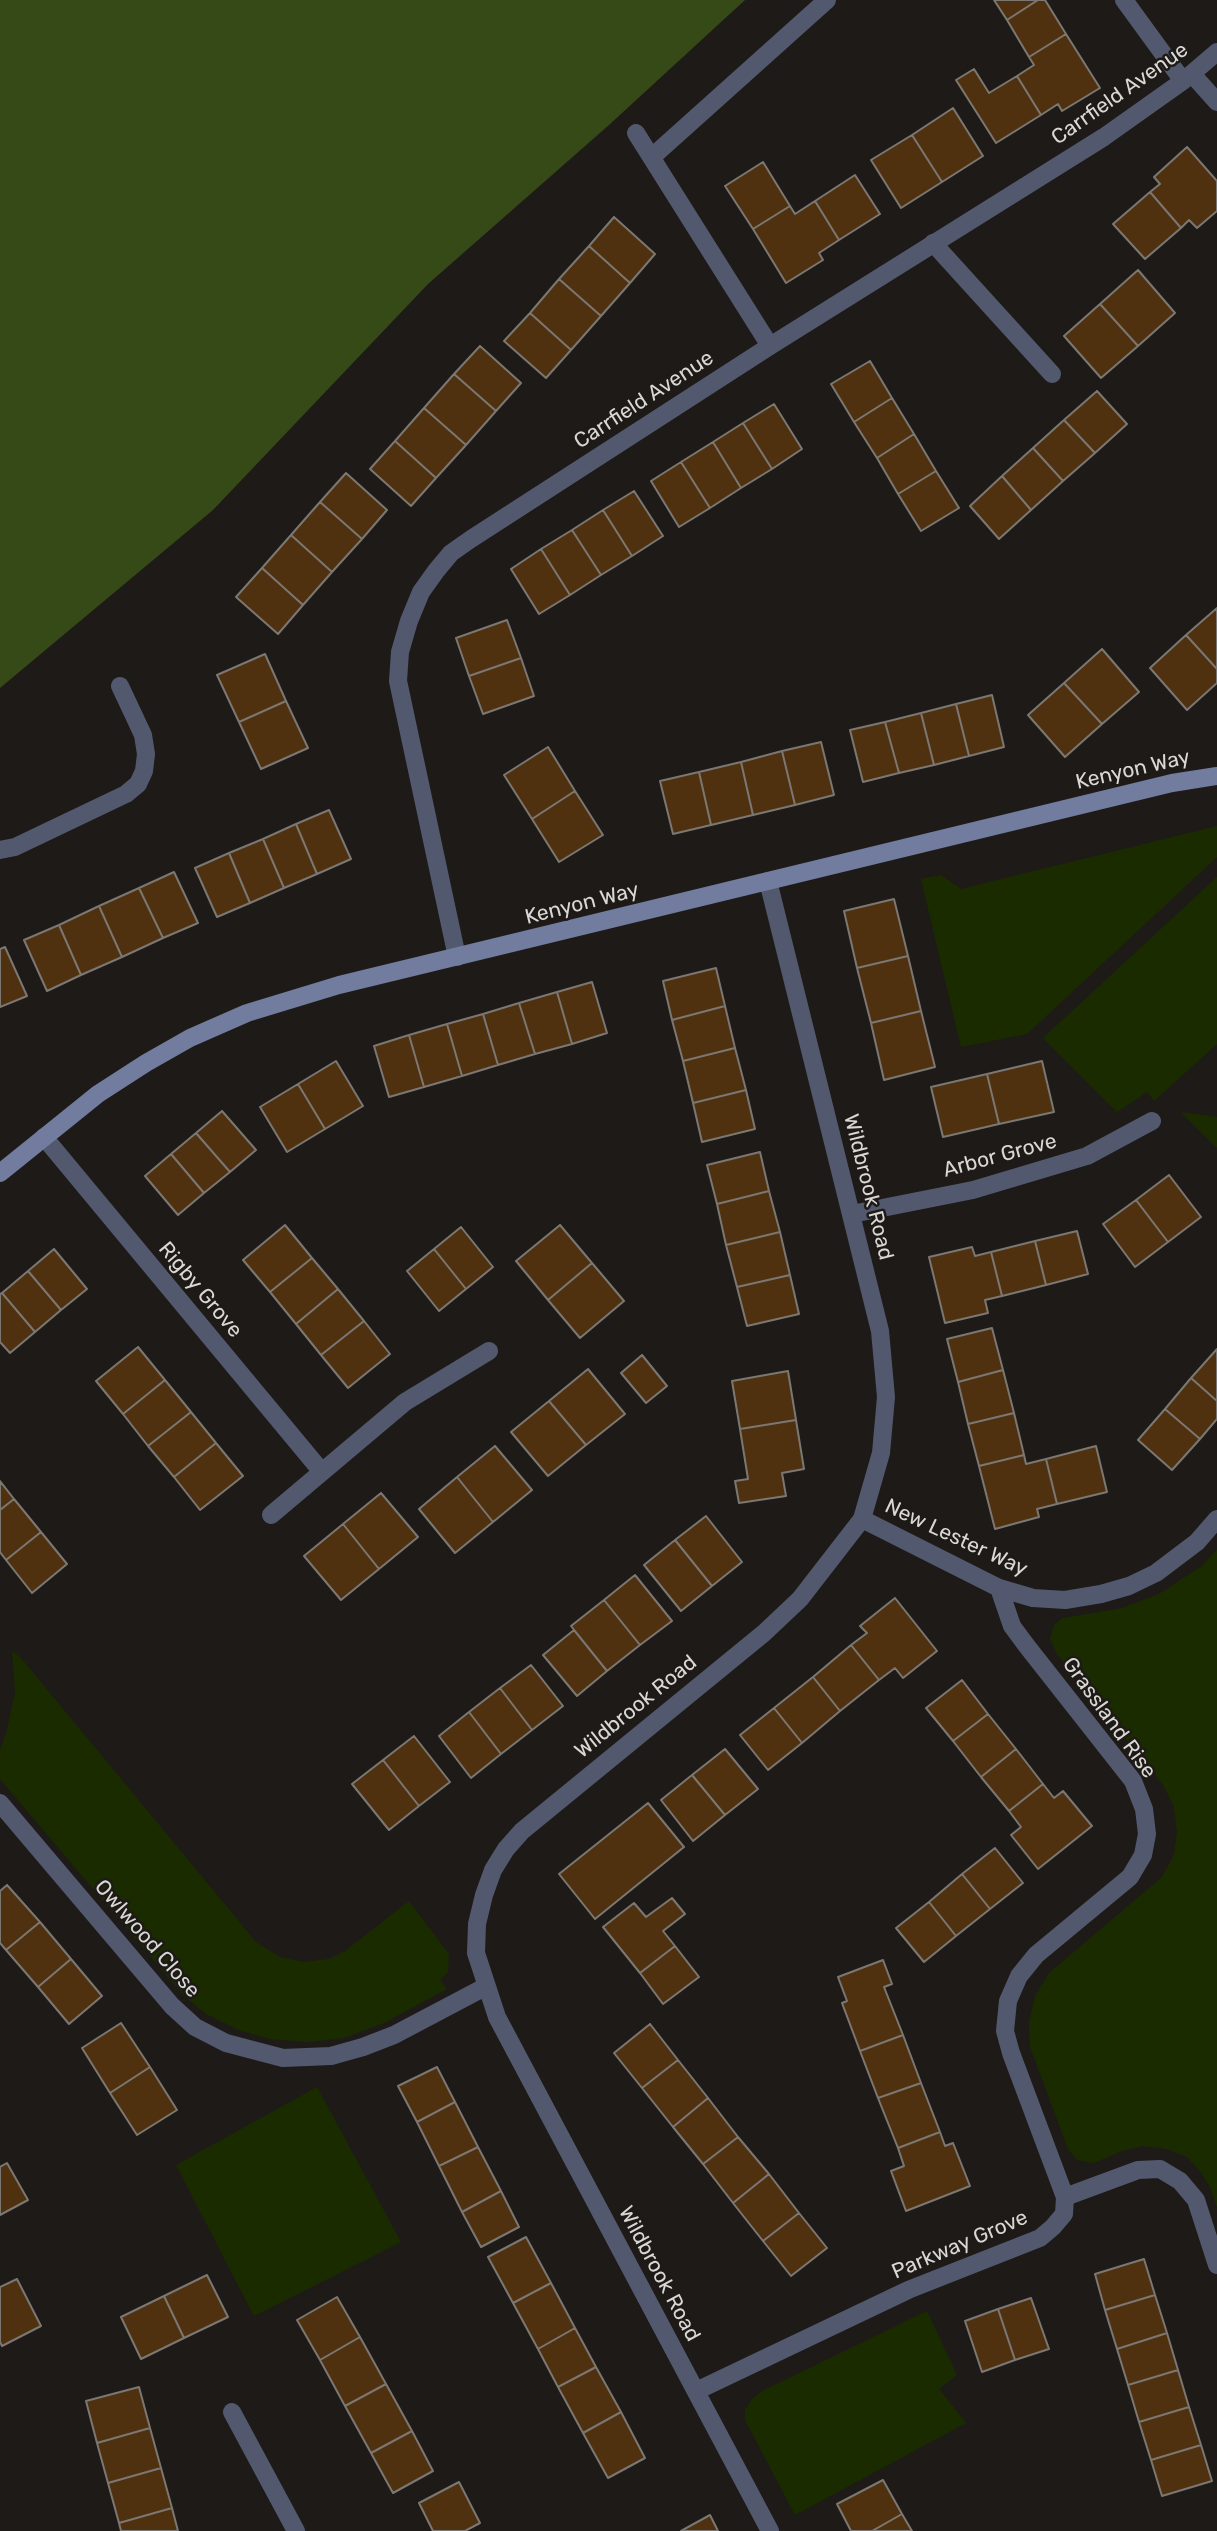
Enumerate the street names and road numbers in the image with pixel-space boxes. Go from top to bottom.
street label: Carrfield Avenue [1047,37,1193,151]
street label: Carrfield Avenue [570,346,718,454]
street label: Kenyon Way [1073,745,1193,795]
street label: Kenyon Way [522,878,642,930]
street label: Wildbrook Road [838,1111,898,1263]
street label: Arbor Grove [940,1129,1060,1183]
street label: Rigby Grove [153,1237,247,1343]
street label: New Lester Way [881,1494,1031,1582]
street label: Wildbrook Road [570,1650,702,1764]
street label: Grassland Rise [1057,1653,1161,1783]
street label: Owlwood Close [89,1875,205,2003]
street label: Wildbrook Road [613,2202,705,2346]
street label: Parkway Grove [888,2205,1032,2285]

